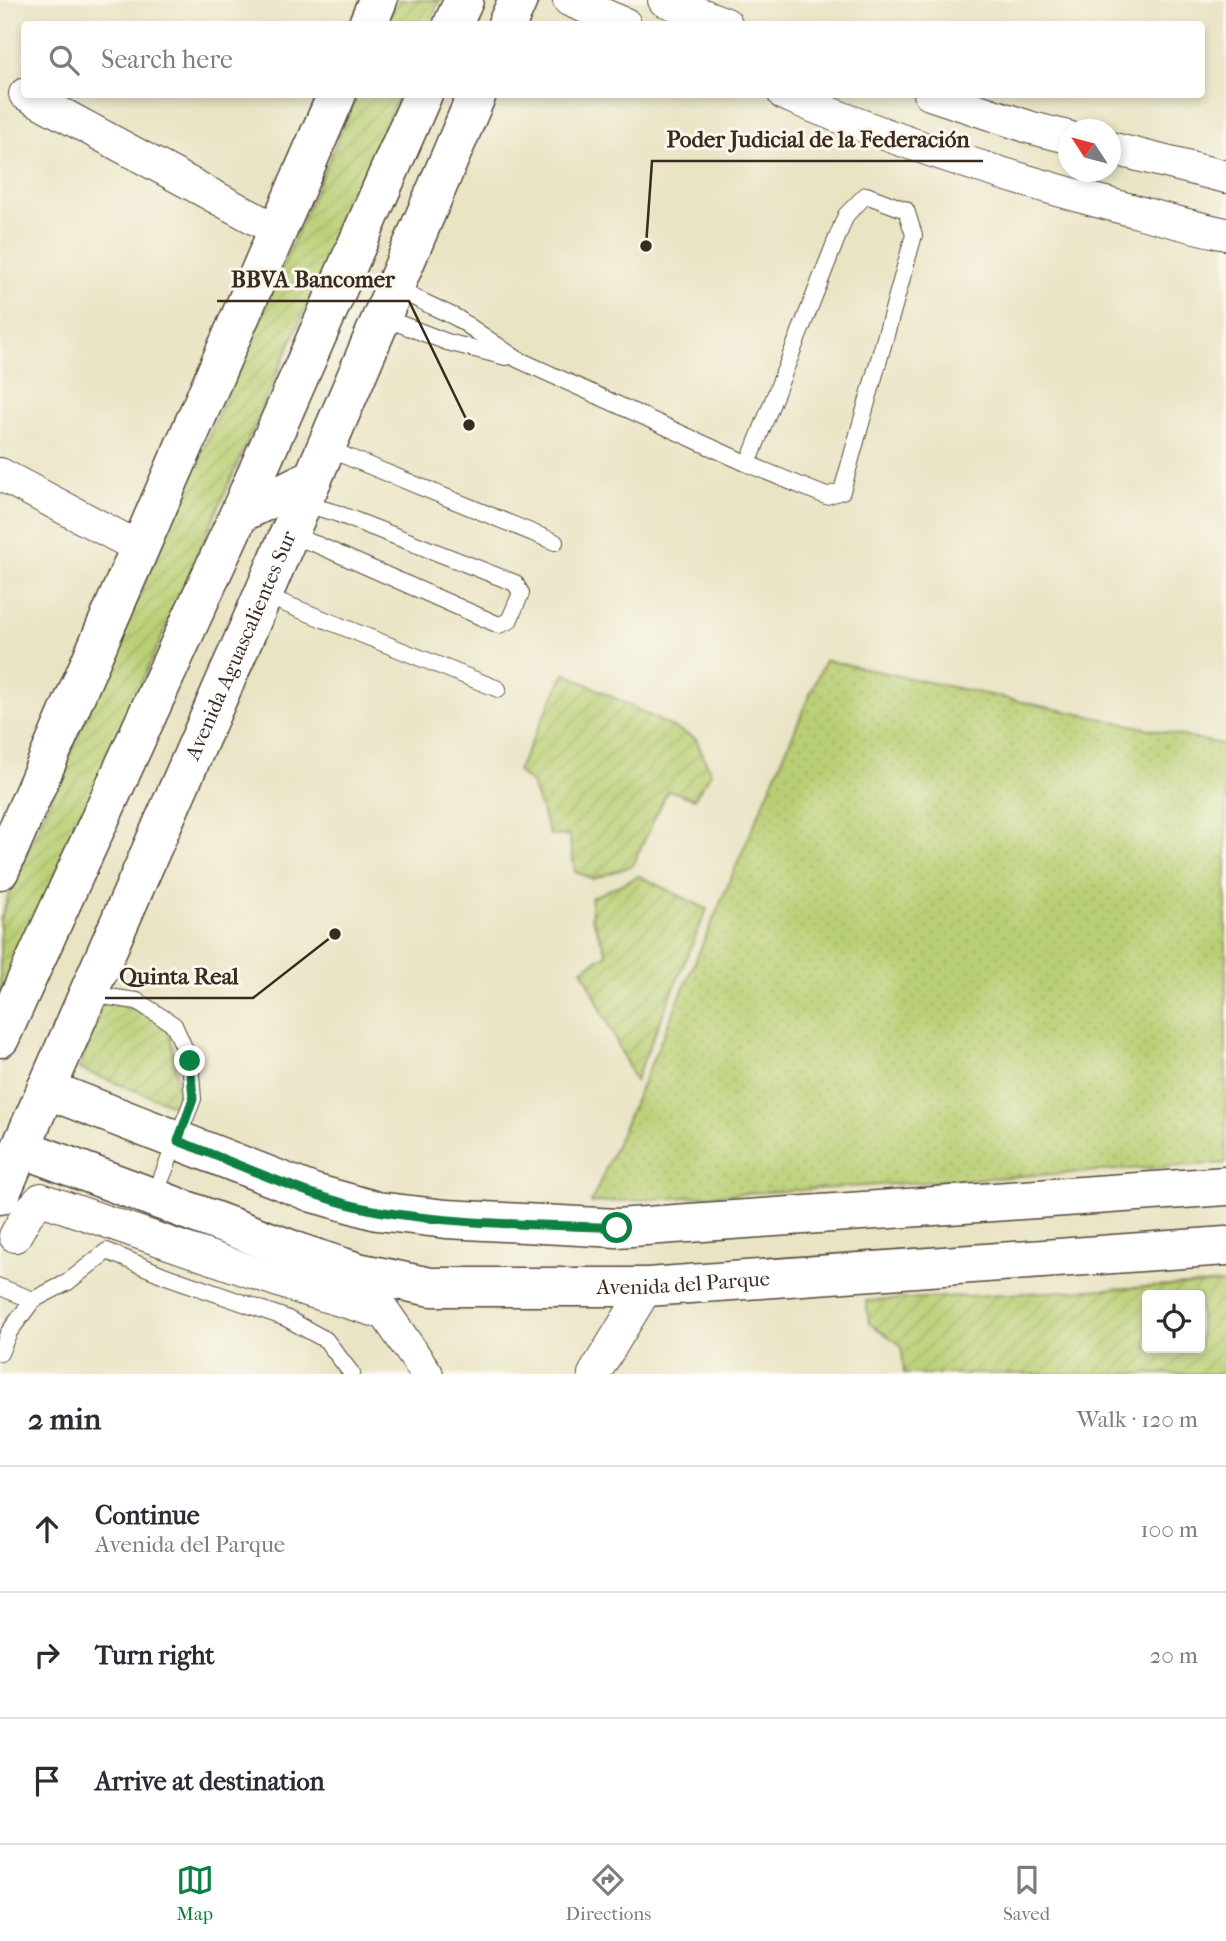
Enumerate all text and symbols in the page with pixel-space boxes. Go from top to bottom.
search box [21,21,1205,98]
icon: search [45,41,83,79]
text: Search here [101,44,233,75]
callout: Poder Judicial de la Federación [652,117,983,161]
north arrow [1058,119,1121,182]
text: Poder Judicial de la Federación [666,126,970,153]
callout: BBVA Bancomer [217,257,409,301]
text: BBVA Bancomer [231,266,396,293]
street label: Avenida Aguascalientes Sur [180,527,301,764]
callout: Quinta Real [105,954,253,998]
text: Quinta Real [119,963,239,990]
route end [174,1045,205,1076]
route start [601,1212,632,1243]
street label: Avenida del Parque [595,1266,771,1299]
map controls [1142,1290,1205,1353]
button: locate [1142,1290,1205,1353]
text: 2 min [28,1402,101,1437]
text: Walk · 120 m [1077,1406,1198,1433]
text: Continue [95,1500,200,1531]
icon: ahead [28,1510,66,1548]
text: 100 m [1140,1516,1198,1543]
text: Avenida del Parque [95,1531,285,1558]
icon: right [28,1636,66,1674]
text: Turn right [95,1640,215,1671]
text: 20 m [1149,1642,1198,1669]
icon: arrive [28,1762,66,1800]
text: Arrive at destination [95,1766,325,1797]
tab: Map [176,1861,214,1925]
tab: Directions [566,1861,651,1925]
tab: Saved [1003,1861,1050,1925]

